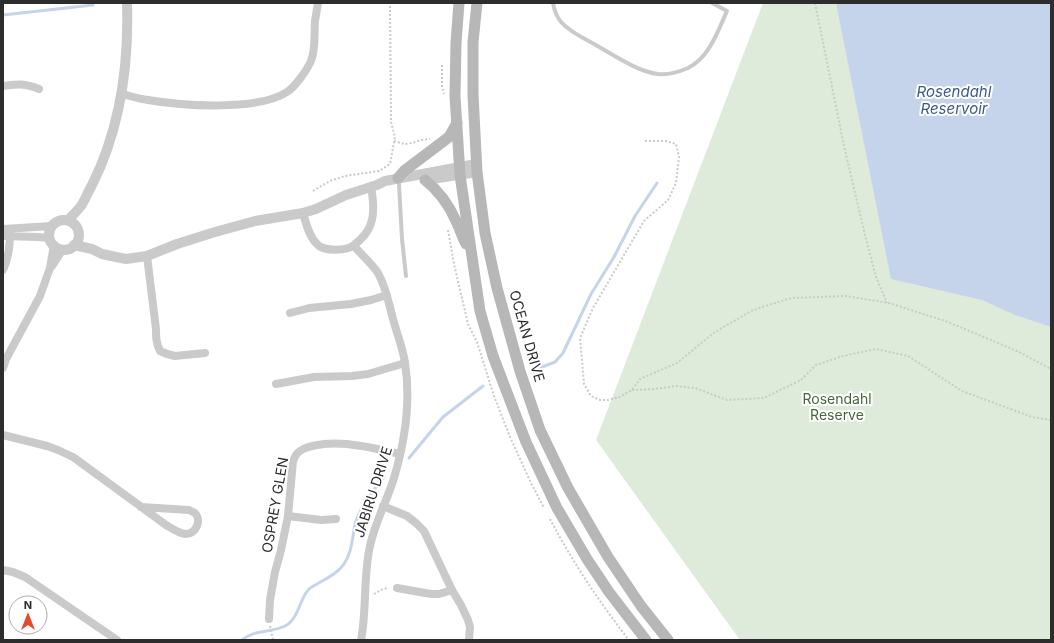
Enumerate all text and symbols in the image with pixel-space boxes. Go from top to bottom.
water label: Rosendahl Reservoir [917,82,992,118]
street label: OCEAN DRIVE [506,288,549,384]
park label: Rosendahl Reserve [802,390,872,423]
street label: JABIRU DRIVE [350,444,395,539]
street label: OSPREY GLEN [258,456,291,554]
north arrow [8,595,48,635]
text: N [24,598,32,612]

